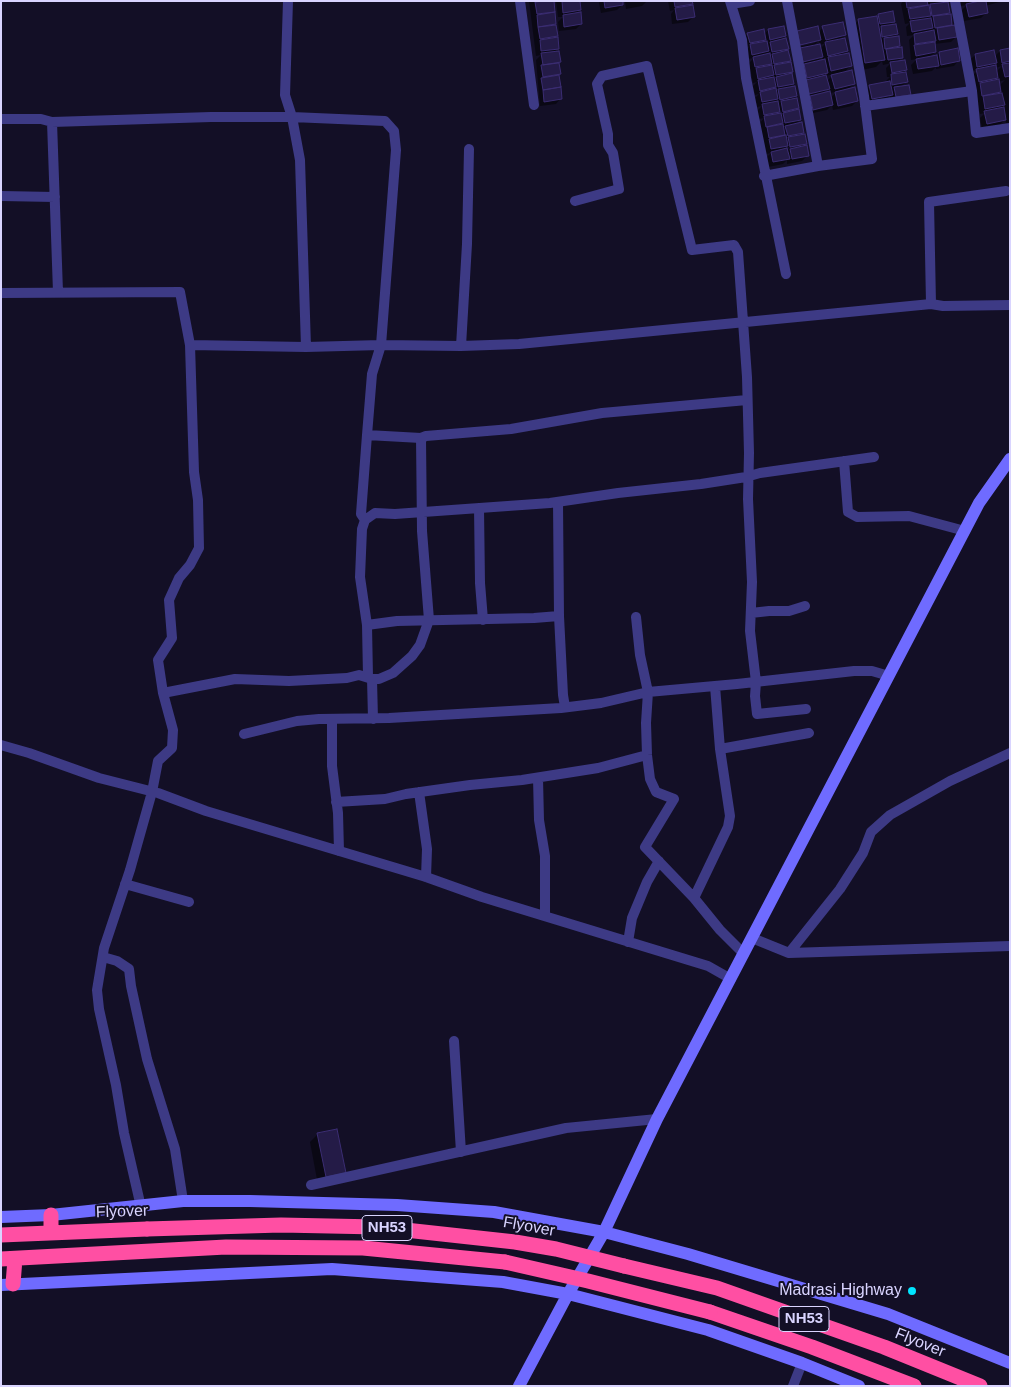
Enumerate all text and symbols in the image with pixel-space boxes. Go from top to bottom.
street label: Flyover [95,1201,149,1223]
street label: Flyover [502,1213,556,1241]
road number: NH53 [362,1216,412,1240]
place label: Madrasi Highway [779,1281,902,1301]
marker: Madrasi Highway [906,1285,918,1297]
road number: NH53 [779,1306,829,1332]
street label: Flyover [892,1324,948,1362]

